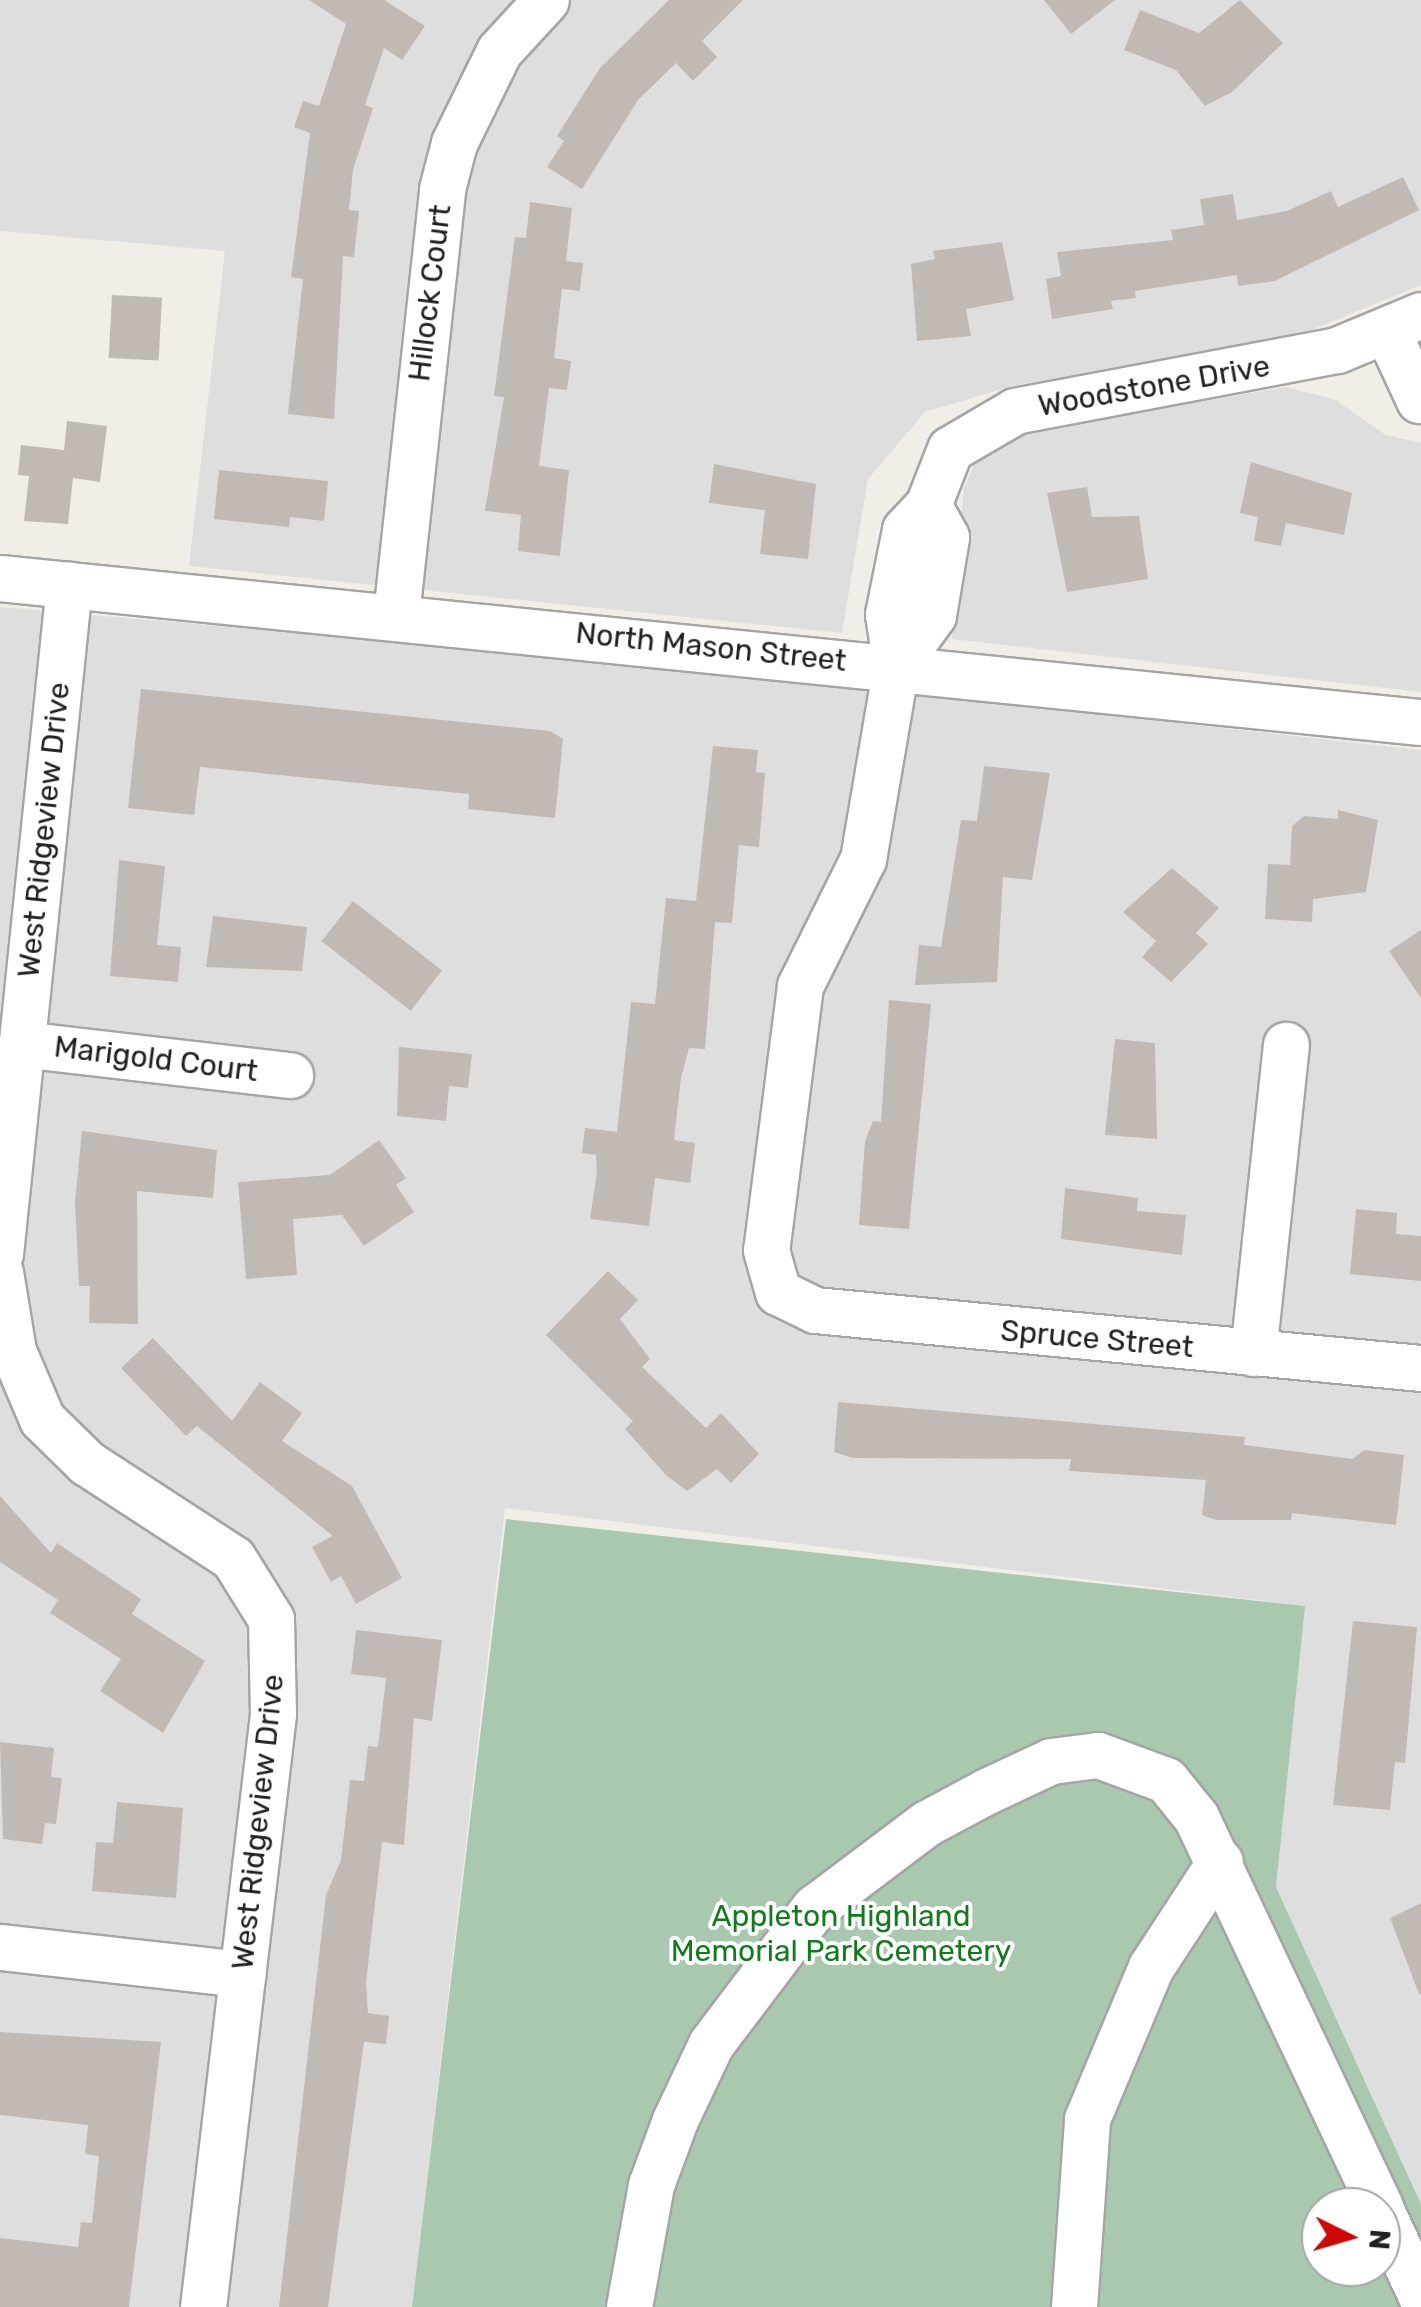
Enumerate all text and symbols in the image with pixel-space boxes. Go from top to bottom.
street label: Hillock Court [401,202,459,384]
street label: Woodstone Drive [1035,348,1273,424]
street label: North Mason Street [574,615,848,679]
street label: West Ridgeview Drive [11,680,77,980]
street label: Marigold Court [52,1029,260,1089]
street label: Spruce Street [999,1313,1195,1365]
street label: West Ridgeview Drive [225,1672,291,1972]
park label: Appleton Highland Memorial Park Cemetery [671,1898,1011,1968]
north arrow [1301,2187,1401,2287]
text: N [1362,2228,1397,2251]

